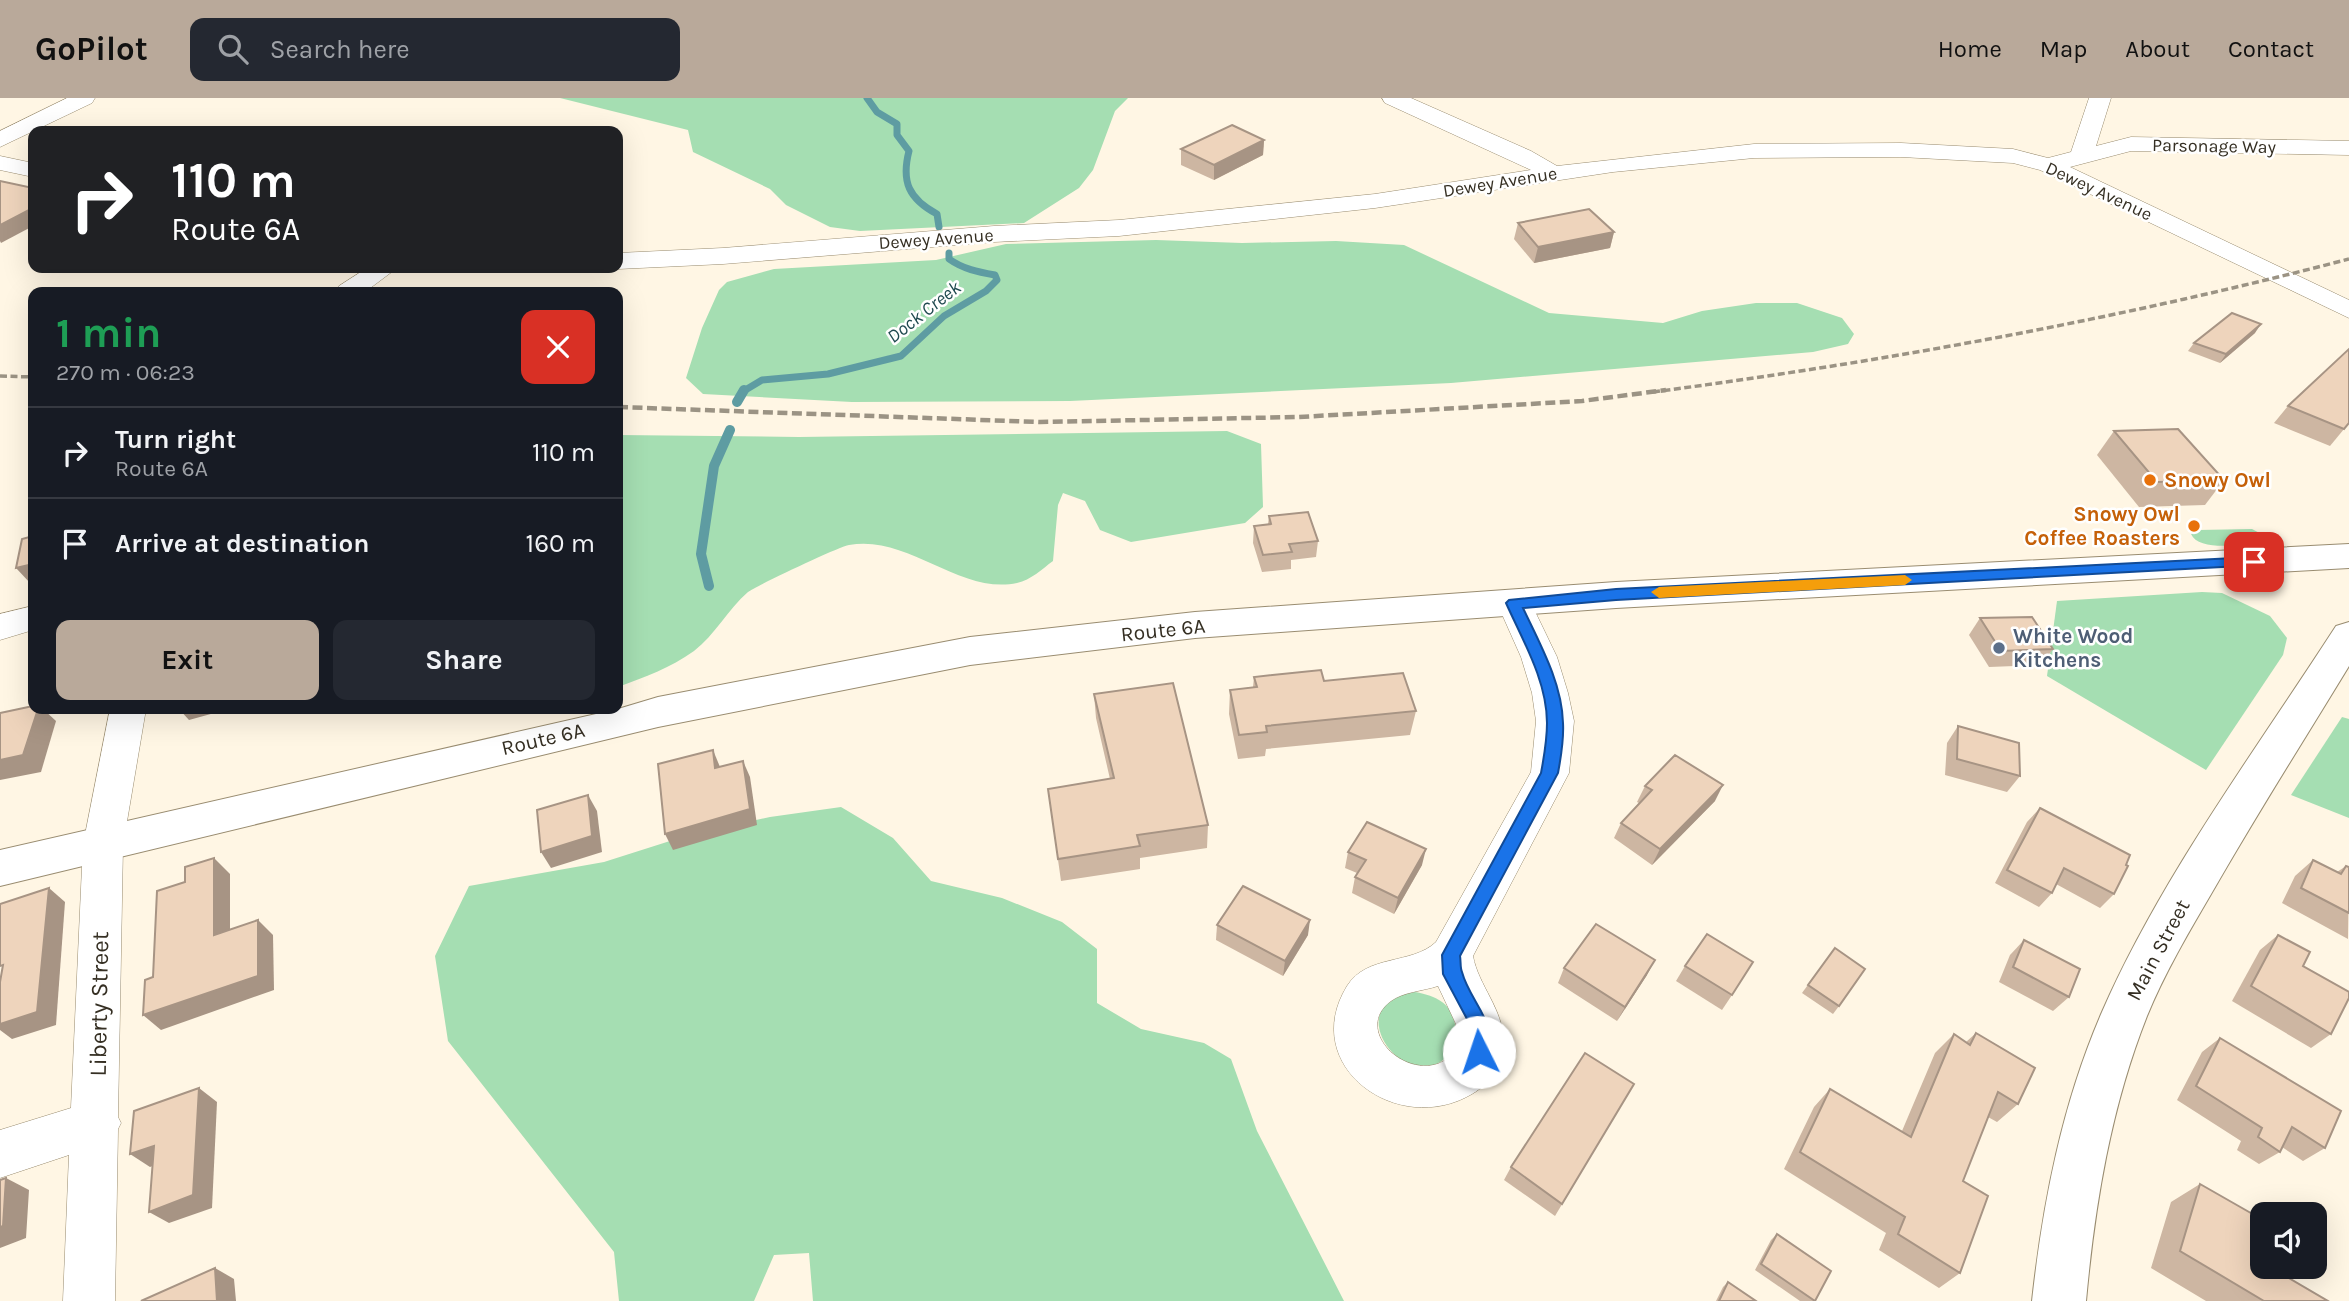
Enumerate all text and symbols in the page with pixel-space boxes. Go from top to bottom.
search box [190,18,680,81]
text: GoPilot [35,30,148,68]
icon: search [214,30,252,68]
text: Search here [270,34,410,65]
text: Home [1938,35,2002,63]
text: Map [2040,35,2087,63]
text: About [2125,35,2190,63]
text: Contact [2228,35,2314,63]
street label: Parsonage Way [2152,134,2277,158]
text: 110 m [171,152,296,209]
icon: right [56,154,147,245]
street label: Dewey Avenue [2042,157,2156,225]
street label: Dewey Avenue [1441,162,1559,202]
text: Route 6A [171,211,300,248]
street label: Dewey Avenue [878,224,994,254]
water label: Dock Creek [883,276,965,348]
text: 1 min [56,308,161,358]
button: close [521,310,595,384]
text: 270 m · 06:23 [56,359,195,386]
text: Turn right [115,424,236,455]
icon: right [56,434,94,472]
text: 110 m [532,437,595,468]
text: Route 6A [115,455,208,482]
place label: Snowy Owl [2164,468,2271,492]
marker: Snowy Owl [2142,472,2158,488]
place label: Snowy Owl Coffee Roasters [2024,502,2180,550]
marker: Snowy Owl Coffee Roasters [2186,518,2202,534]
icon: arrive [56,525,94,563]
text: Arrive at destination [115,528,369,559]
text: 160 m [526,528,595,559]
pin [2224,532,2284,592]
icon: arrive [2235,543,2273,581]
street label: Route 6A [1120,614,1206,646]
button: Exit [56,620,319,700]
button: Share [333,620,595,700]
place label: White Wood Kitchens [2013,624,2133,672]
marker: White Wood Kitchens [1991,640,2007,656]
street label: Route 6A [499,718,587,760]
street label: Main Street [2121,895,2195,1005]
street label: Liberty Street [84,931,114,1077]
position arrow [1442,1015,1516,1089]
map controls [2250,1202,2327,1279]
button: sound [2250,1202,2327,1279]

